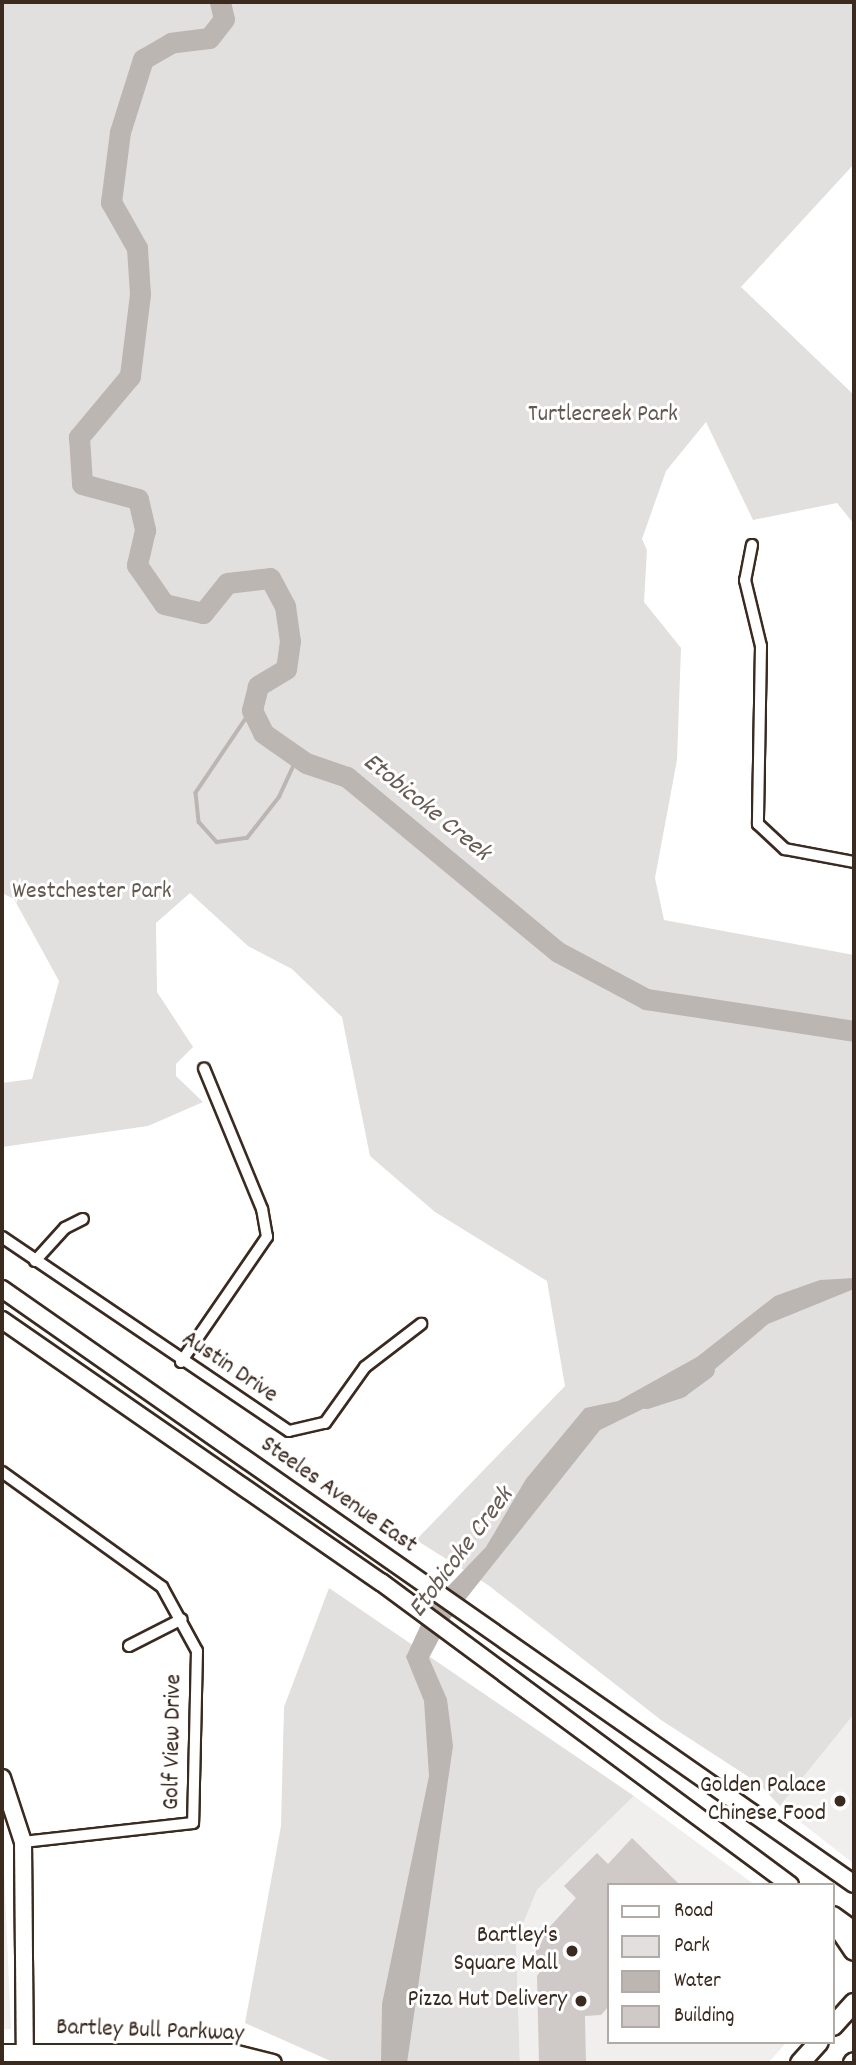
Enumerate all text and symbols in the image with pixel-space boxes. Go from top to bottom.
park label: Turtlecreek Park [528,402,678,430]
water label: Etobicoke Creek [356,747,496,869]
park label: Westchester Park [12,879,172,907]
street label: Austin Drive [176,1325,282,1411]
street label: Steeles Avenue East [254,1431,422,1561]
water label: Etobicoke Creek [403,1482,521,1624]
street label: Golf View Drive [158,1674,190,1810]
place label: Golden Palace Chinese Food [700,1773,826,1829]
marker: Golden Palace Chinese Food [832,1793,848,1809]
legend [608,1883,835,2044]
text: Road [674,1897,713,1927]
place label: Bartley's Square Mall [453,1923,558,1979]
text: Park [674,1932,710,1962]
marker: Bartley's Square Mall [564,1943,580,1959]
text: Water [674,1967,721,1997]
place label: Pizza Hut Delivery [407,1987,567,2015]
marker: Pizza Hut Delivery [573,1993,589,2009]
text: Building [674,2002,734,2032]
street label: Bartley Bull Parkway [56,2014,244,2050]

